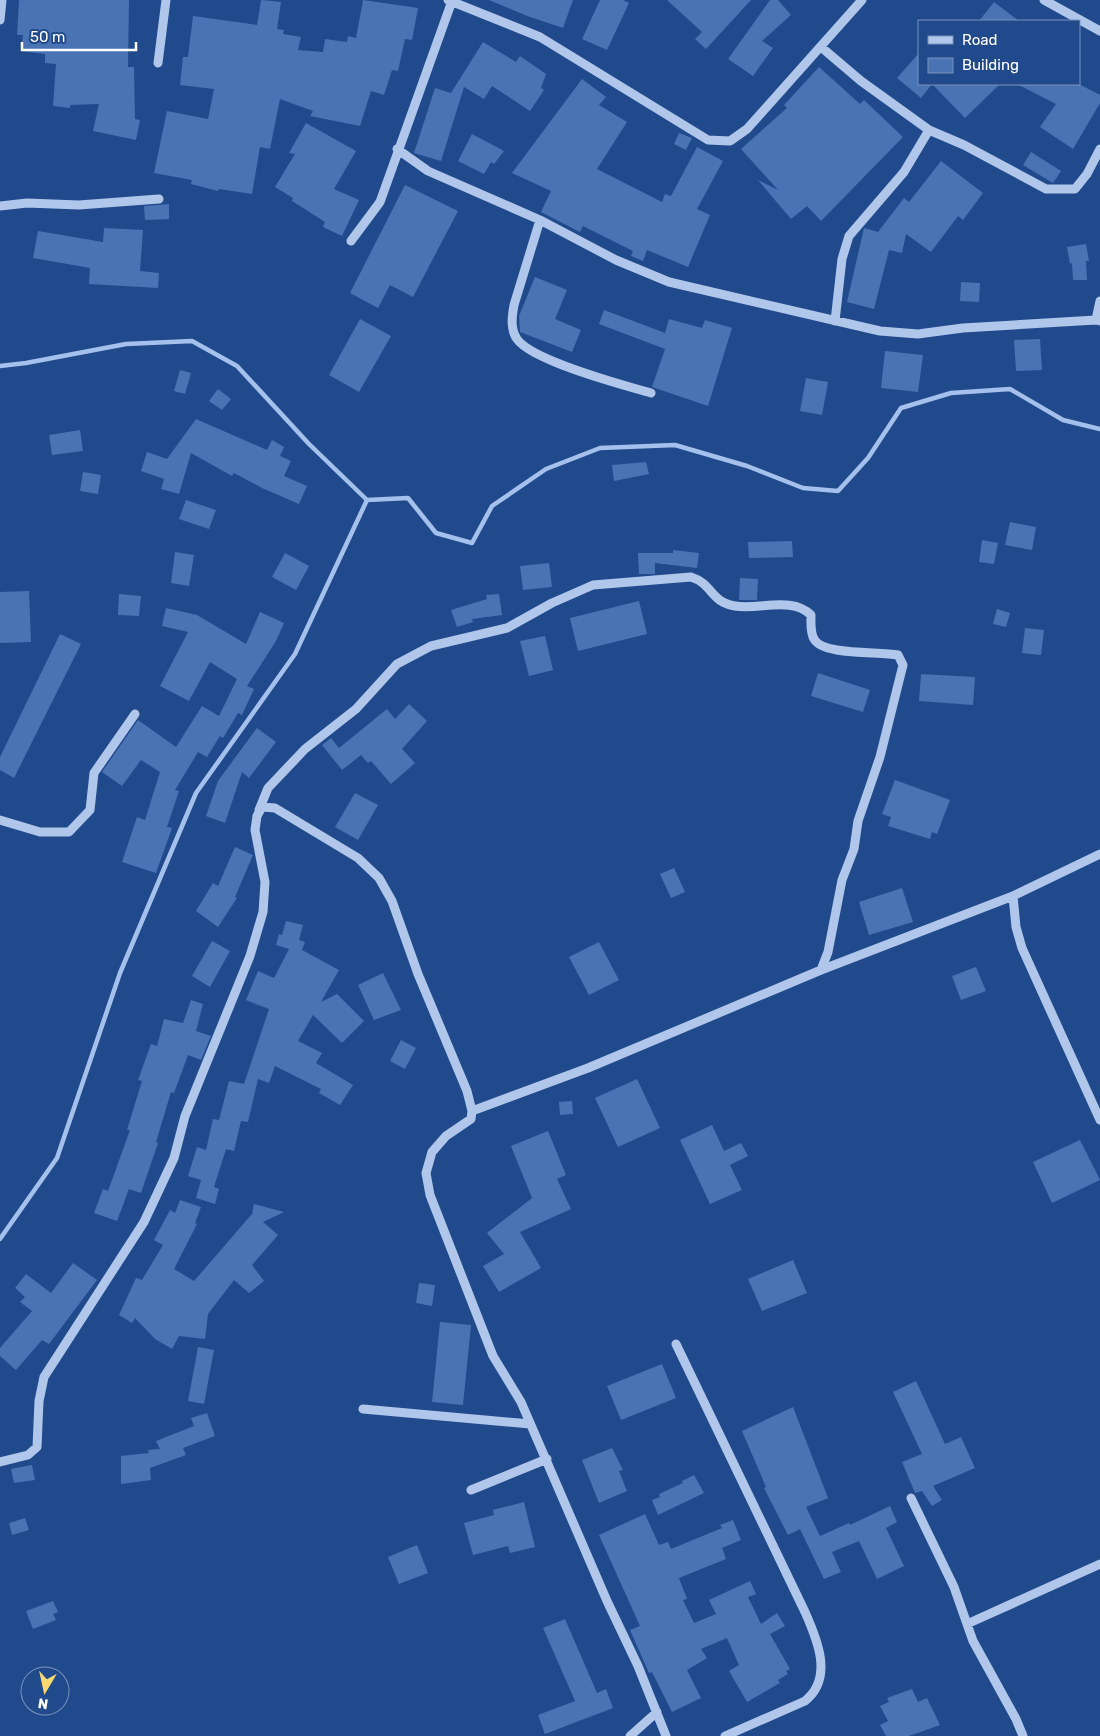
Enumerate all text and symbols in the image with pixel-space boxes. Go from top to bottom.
scale bar [22,20,136,52]
legend [918,20,1080,85]
text: 50 m [30,28,65,46]
text: Road [962,31,998,49]
text: Building [962,56,1019,74]
north arrow [20,1666,70,1716]
text: N [37,1694,49,1713]

